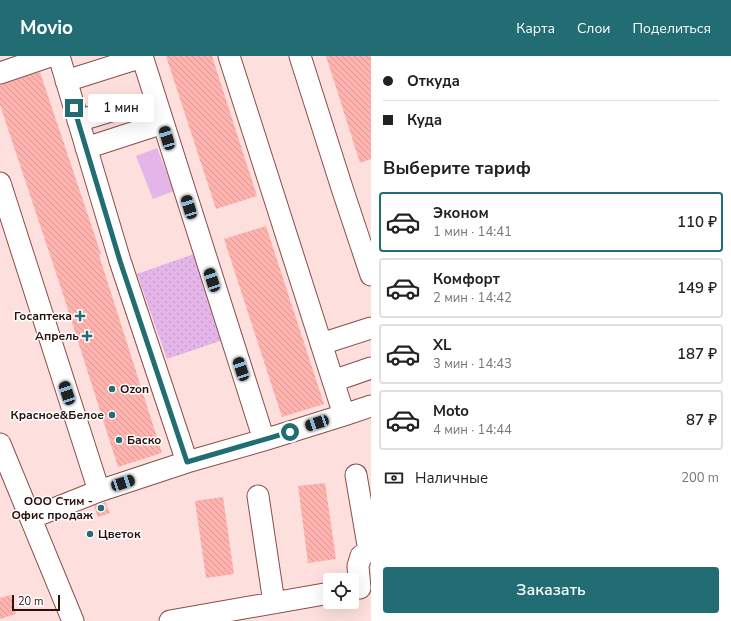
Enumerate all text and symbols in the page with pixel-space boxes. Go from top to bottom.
text: Movio [20,15,73,41]
text: Карта [516,19,555,38]
text: Слои [577,19,611,38]
text: Поделиться [633,19,711,38]
text: Откуда [407,71,460,91]
callout: 1 мин [88,94,154,122]
route end [65,99,83,117]
text: 1 мин [103,99,139,117]
text: Куда [407,110,442,130]
car [158,125,176,151]
text: Выберите тариф [383,156,531,180]
car [180,194,198,220]
text: Эконом [433,203,489,223]
icon: car [385,204,421,240]
text: 110 ₽ [677,212,717,232]
text: 1 мин · 14:41 [433,223,512,241]
car [203,267,221,293]
text: Комфорт [433,269,500,289]
icon: car [385,270,421,306]
text: 149 ₽ [677,278,717,298]
text: 2 мин · 14:42 [433,289,512,307]
place label: Госаптека [14,308,72,324]
marker: Госаптека [75,311,85,321]
place label: Апрель [35,328,79,344]
marker: Апрель [82,331,92,341]
text: XL [433,335,452,355]
icon: car [385,336,421,372]
text: 187 ₽ [677,344,717,364]
text: 3 мин · 14:43 [433,355,512,373]
car [232,356,250,382]
car [58,380,76,406]
place label: Ozon [120,381,149,397]
marker: Ozon [107,384,117,394]
text: Moto [433,401,469,421]
icon: car [385,402,421,438]
place label: Красное&Белое [11,407,104,423]
marker: Красное&Белое [107,410,117,420]
text: 87 ₽ [686,410,717,430]
car [304,414,330,432]
text: 4 мин · 14:44 [433,421,512,439]
route start [281,423,299,441]
place label: Баско [127,432,161,448]
marker: Баско [114,435,124,445]
icon: cash [383,467,405,489]
text: Наличные [415,468,488,488]
text: 200 m [681,469,719,487]
car [110,474,136,492]
place label: ООО Стим - Офис продаж [11,493,93,523]
marker: ООО Стим - Офис продаж [96,503,106,513]
place label: Цветок [98,526,141,542]
marker: Цветок [85,529,95,539]
button: Заказать [383,567,719,613]
map controls [323,573,359,609]
button: locate [323,573,359,609]
scale bar [12,593,60,612]
text: 20 m [18,594,43,609]

